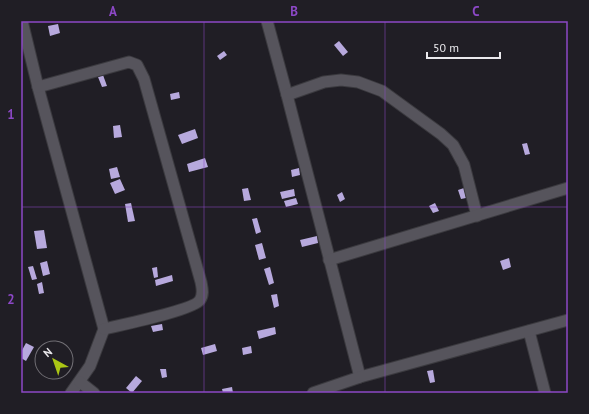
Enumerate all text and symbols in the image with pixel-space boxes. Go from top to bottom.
text: A [109,3,117,20]
text: B [290,3,298,20]
text: C [472,3,480,20]
scale bar [427,34,500,60]
text: 50 m [433,40,459,55]
text: 1 [7,106,15,123]
text: 2 [7,291,15,308]
north arrow [34,340,74,380]
text: N [40,345,55,360]

